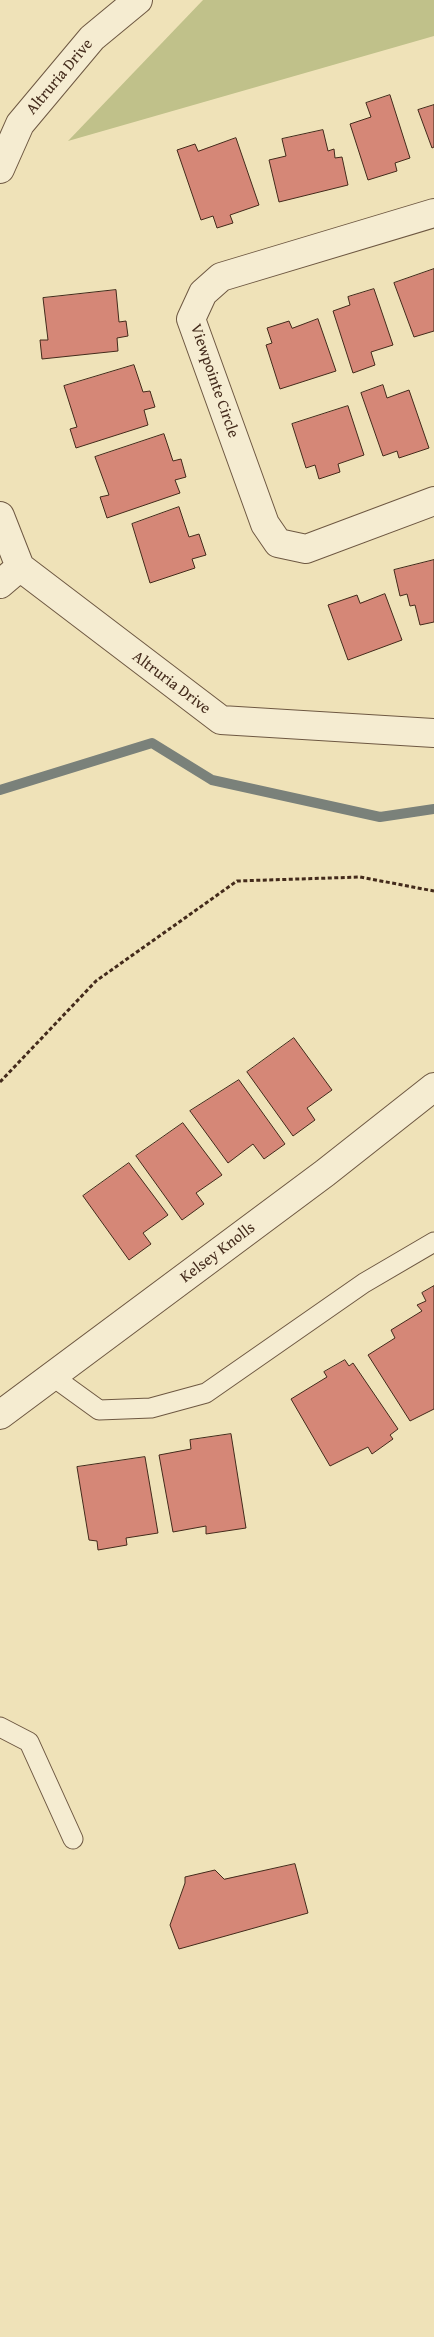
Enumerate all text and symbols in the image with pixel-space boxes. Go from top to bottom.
street label: Altruria Drive [23,35,97,119]
street label: Viewpointe Circle [186,322,242,440]
street label: Altruria Drive [128,647,214,719]
street label: Kelsey Knolls [177,1219,259,1287]

